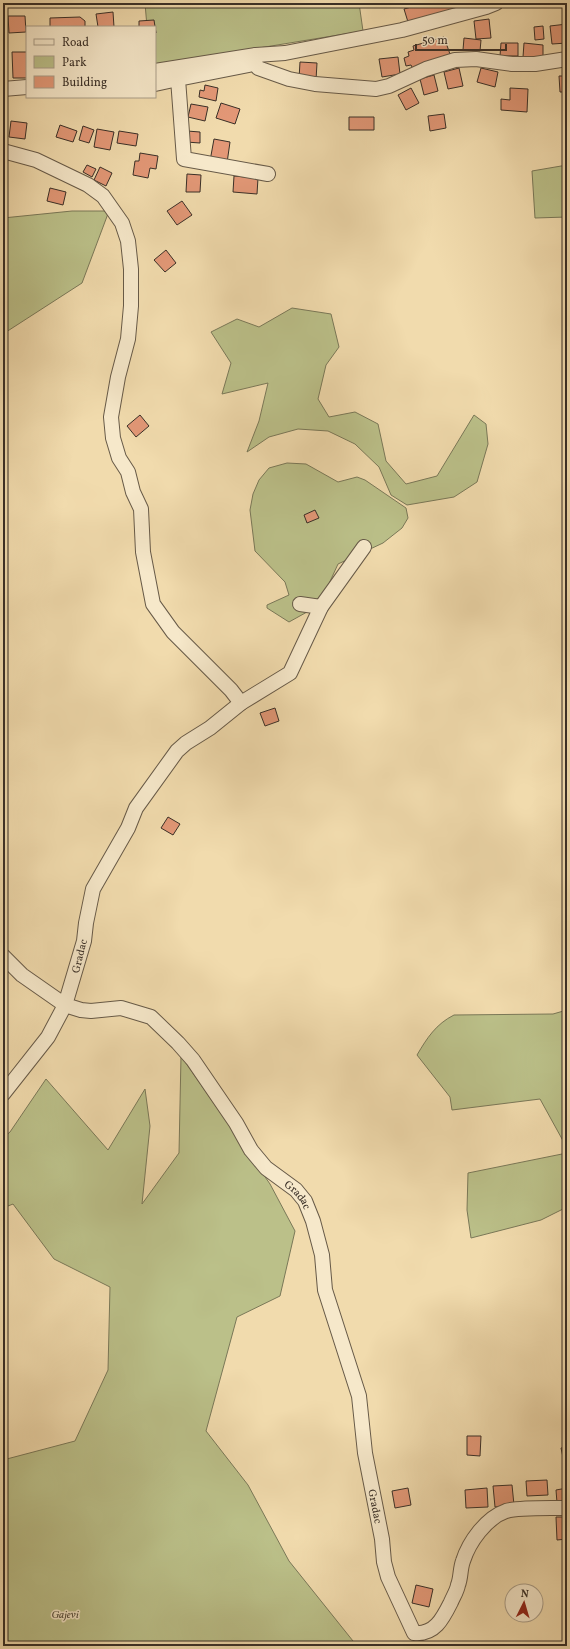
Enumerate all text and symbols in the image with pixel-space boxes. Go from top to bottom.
legend [26,26,156,98]
scale bar [416,26,506,52]
text: 50 m [422,33,448,49]
text: Road [62,35,89,51]
text: Park [62,55,87,71]
text: Building [62,75,107,91]
street label: Gradac [69,938,92,975]
street label: Gradac [281,1178,314,1212]
street label: Gradac [363,1488,385,1525]
north arrow [504,1583,544,1623]
text: N [520,1587,529,1602]
park label: Gajevi [51,1608,79,1623]

